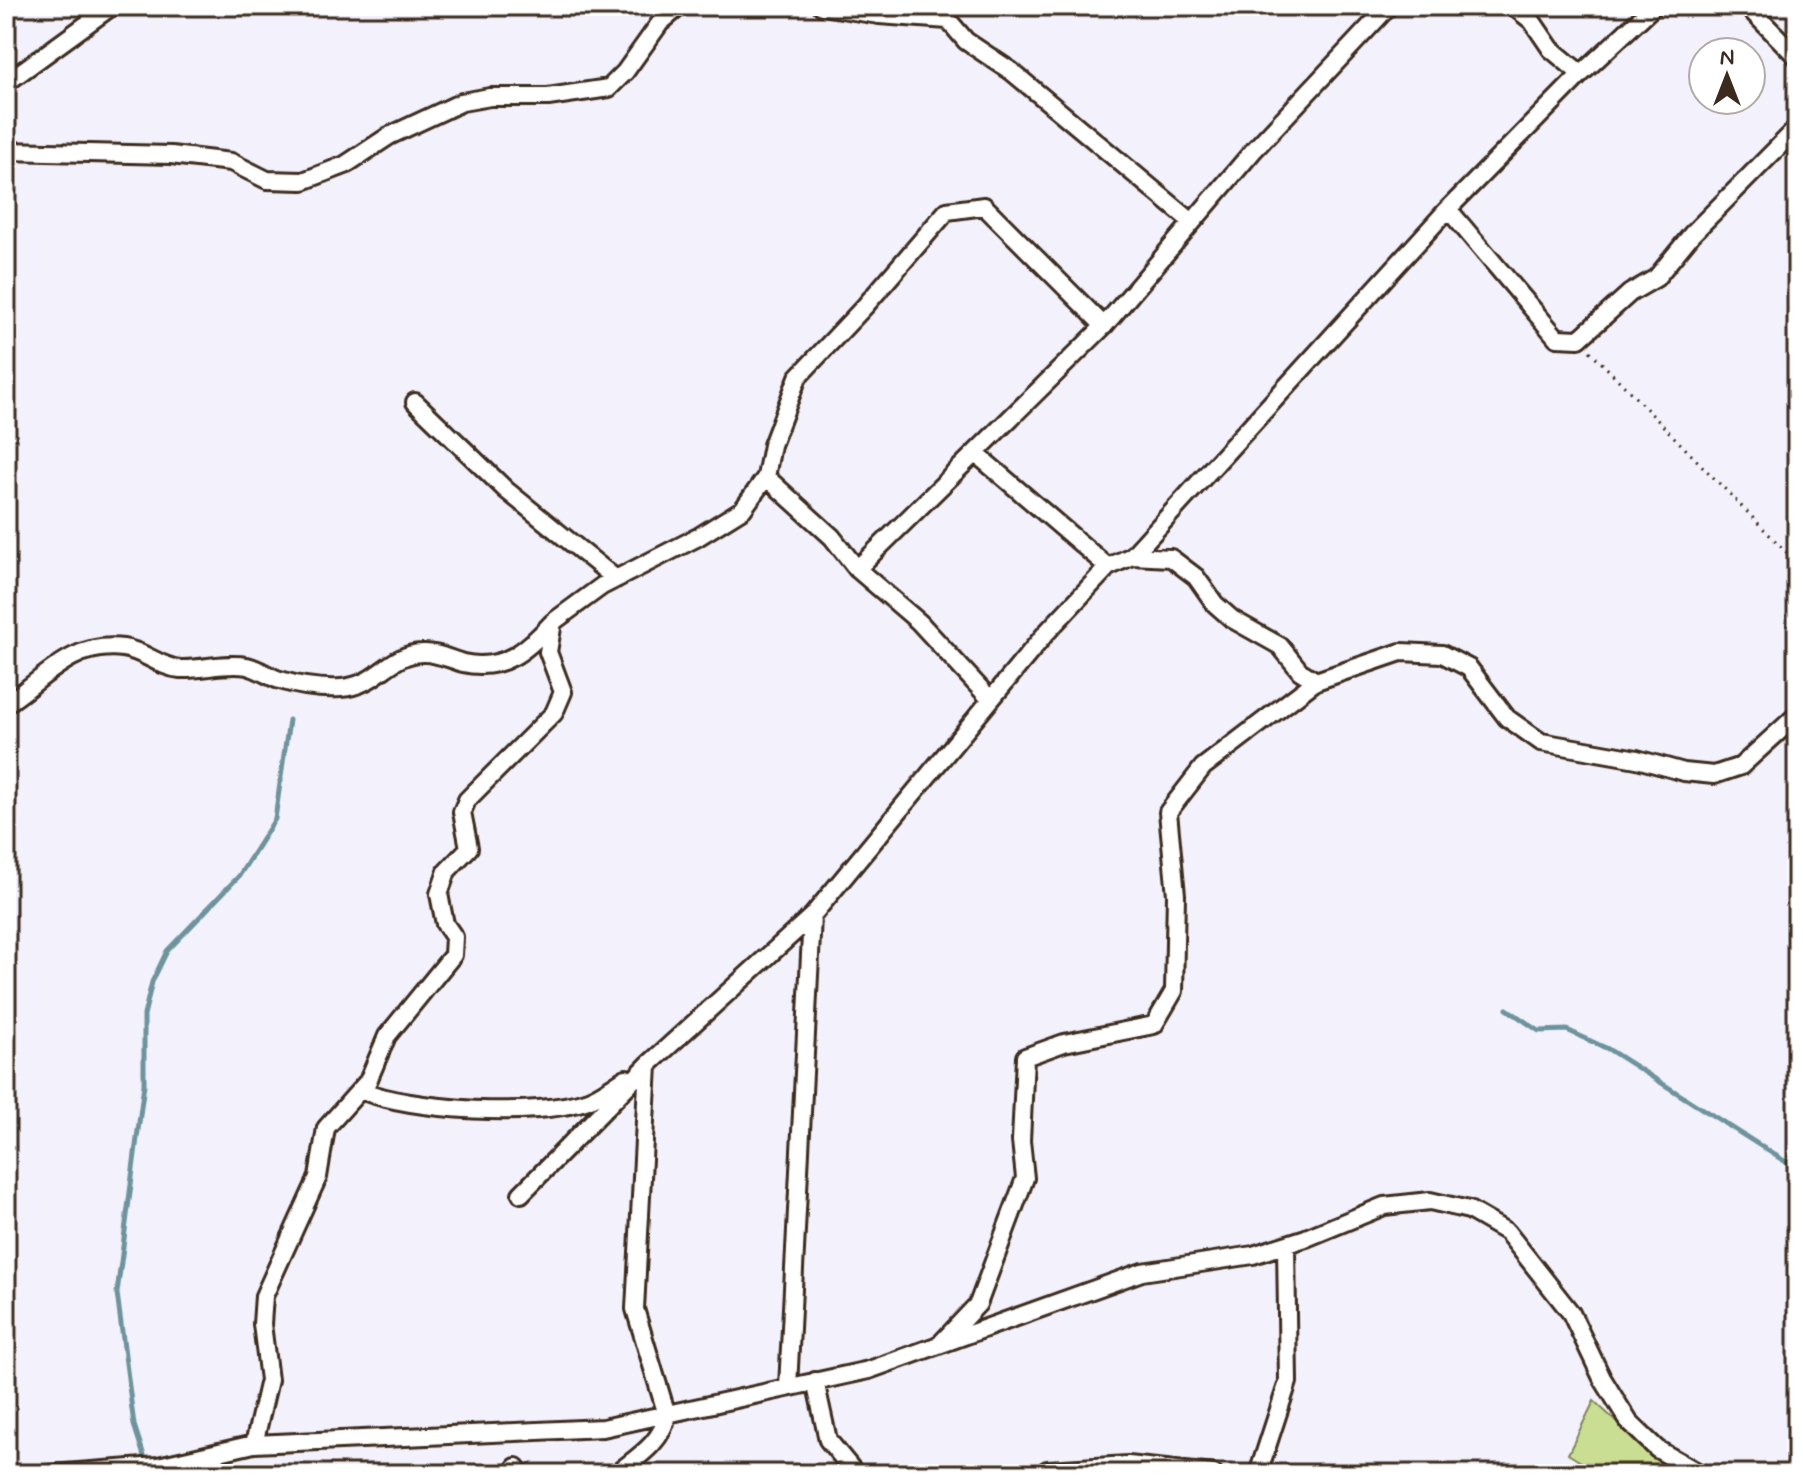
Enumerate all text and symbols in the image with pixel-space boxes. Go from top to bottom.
north arrow [1687,36,1767,116]
text: N [1720,44,1734,72]

